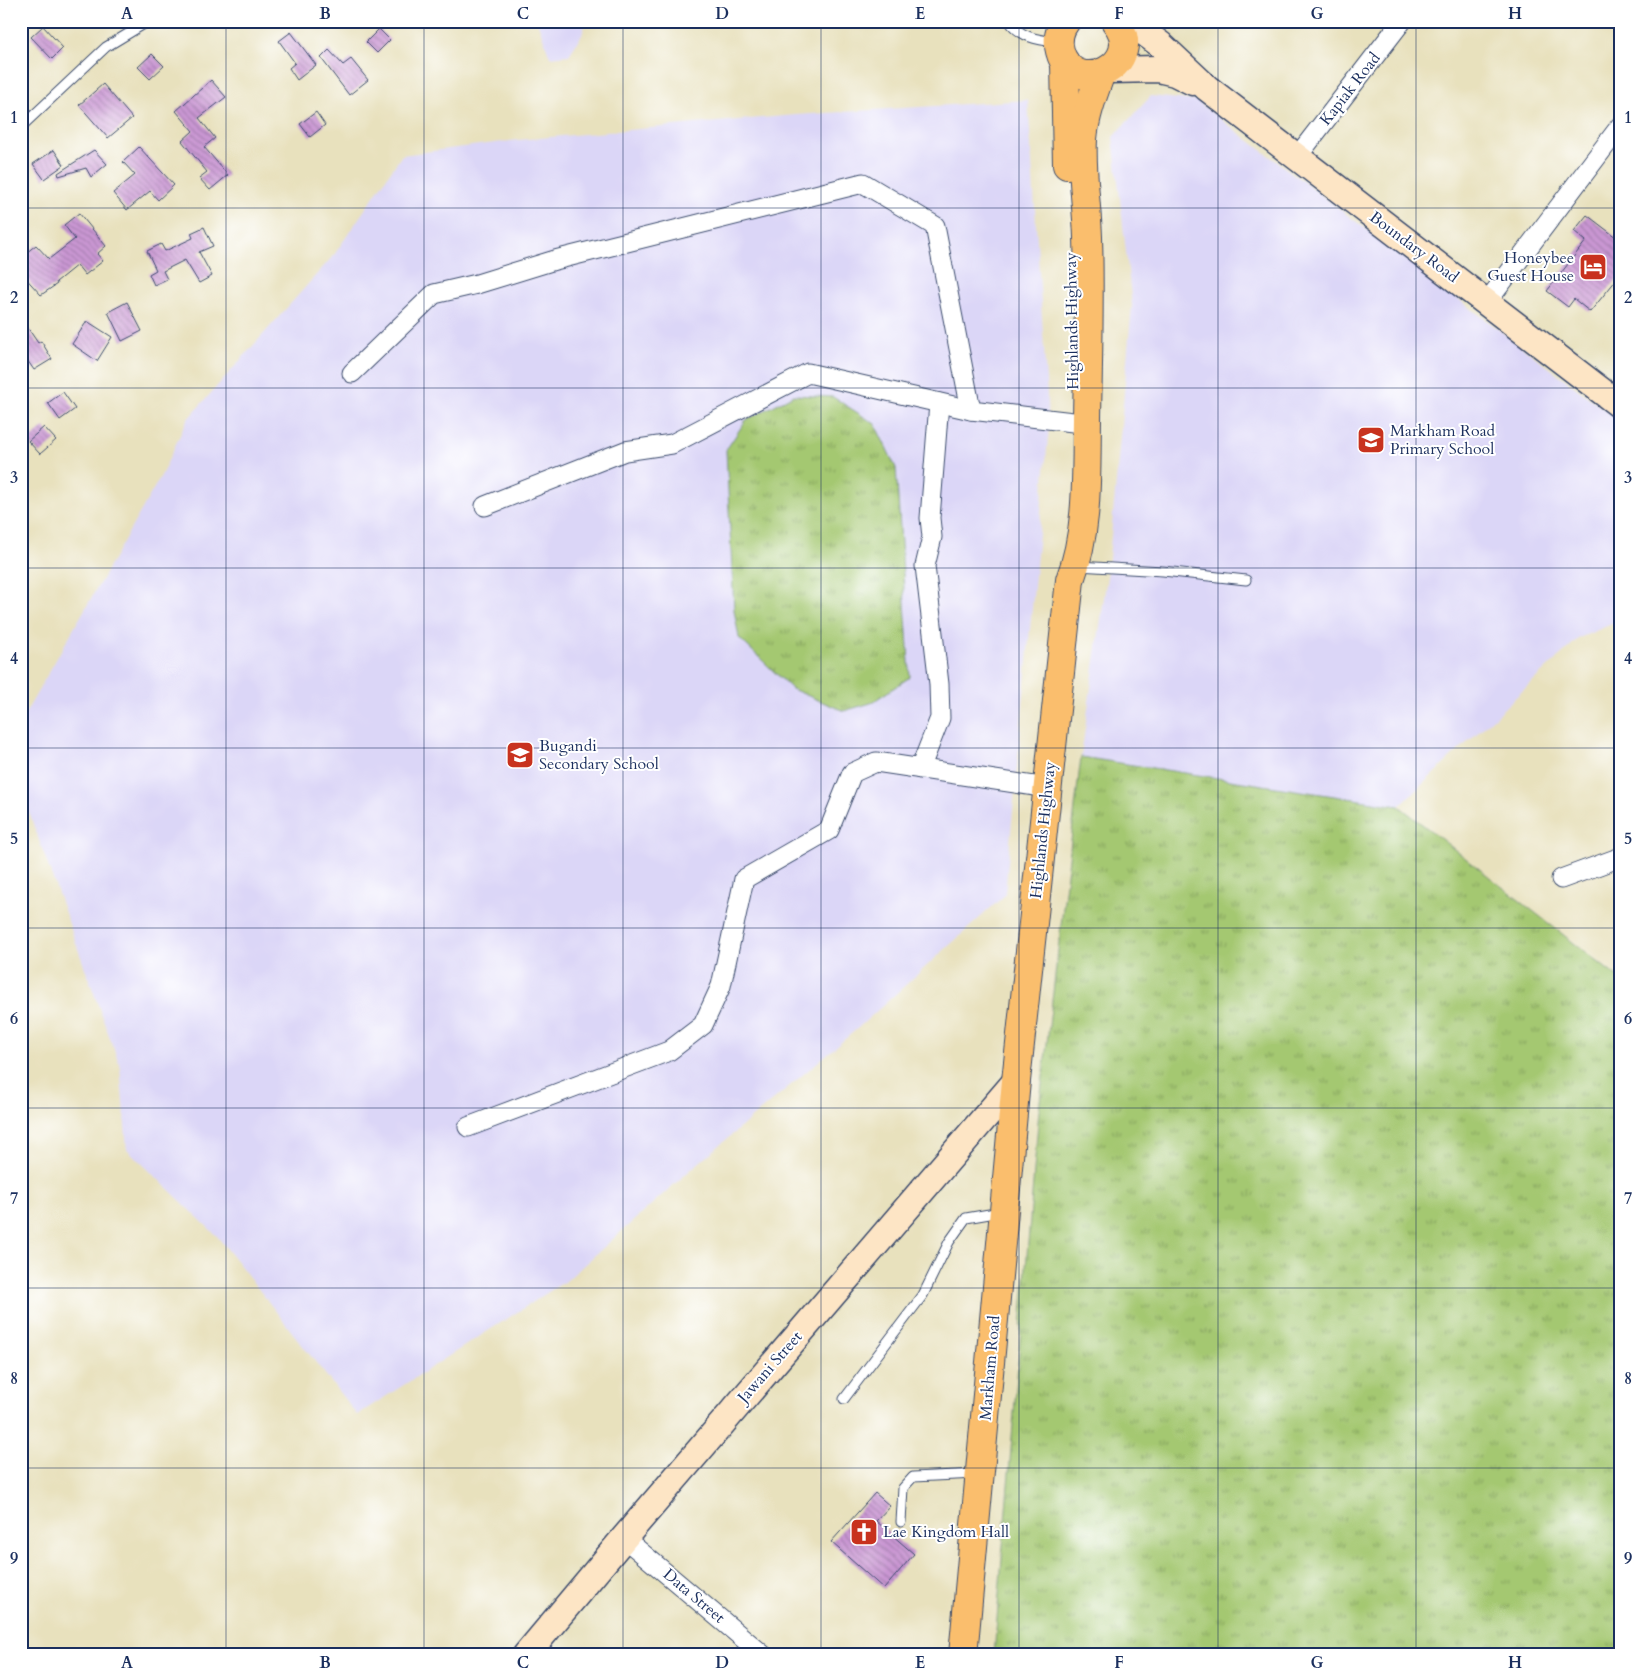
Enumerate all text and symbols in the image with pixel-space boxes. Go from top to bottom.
text: A [121,3,133,25]
text: B [319,3,331,25]
text: C [517,3,529,25]
text: D [715,3,729,25]
text: E [915,3,925,25]
text: F [1114,3,1124,25]
text: G [1310,3,1324,25]
text: H [1508,3,1522,25]
street label: Kapiak Road [1315,48,1386,130]
text: 1 [10,107,18,129]
text: 1 [1624,107,1632,129]
street label: Boundary Road [1365,206,1464,288]
place label: Honeybee Guest House [1487,247,1574,287]
street label: Highlands Highway [1060,251,1084,390]
hotel icon: Honeybee Guest House [1578,252,1608,282]
text: 2 [10,287,18,309]
text: 2 [1624,287,1632,309]
place label: Markham Road Primary School [1390,420,1496,460]
school or university icon: Markham Road Primary School [1356,425,1386,455]
text: 3 [10,467,18,489]
text: 3 [1624,467,1632,489]
text: 4 [10,648,18,670]
text: 4 [1624,648,1632,670]
place label: Bugandi Secondary School [539,735,659,775]
school or university icon: Bugandi Secondary School [505,740,535,770]
street label: Highlands Highway [1025,760,1061,900]
text: 5 [10,828,18,850]
text: 5 [1624,828,1632,850]
text: 6 [10,1008,18,1030]
text: 6 [1624,1008,1632,1030]
text: 7 [10,1188,18,1210]
text: 7 [1624,1188,1632,1210]
street label: Markham Road [974,1314,1006,1421]
street label: Jawani Street [731,1326,807,1409]
text: 8 [10,1368,18,1390]
text: 8 [1624,1368,1632,1390]
church icon: Lae Kingdom Hall [849,1517,879,1547]
place label: Lae Kingdom Hall [883,1521,1009,1543]
text: 9 [10,1548,18,1570]
text: 9 [1624,1548,1632,1570]
street label: Data Street [658,1564,730,1628]
text: A [121,1652,133,1674]
text: B [319,1652,331,1674]
text: C [517,1652,529,1674]
text: D [715,1652,729,1674]
text: E [915,1652,925,1674]
text: F [1114,1652,1124,1674]
text: G [1310,1652,1324,1674]
text: H [1508,1652,1522,1674]

